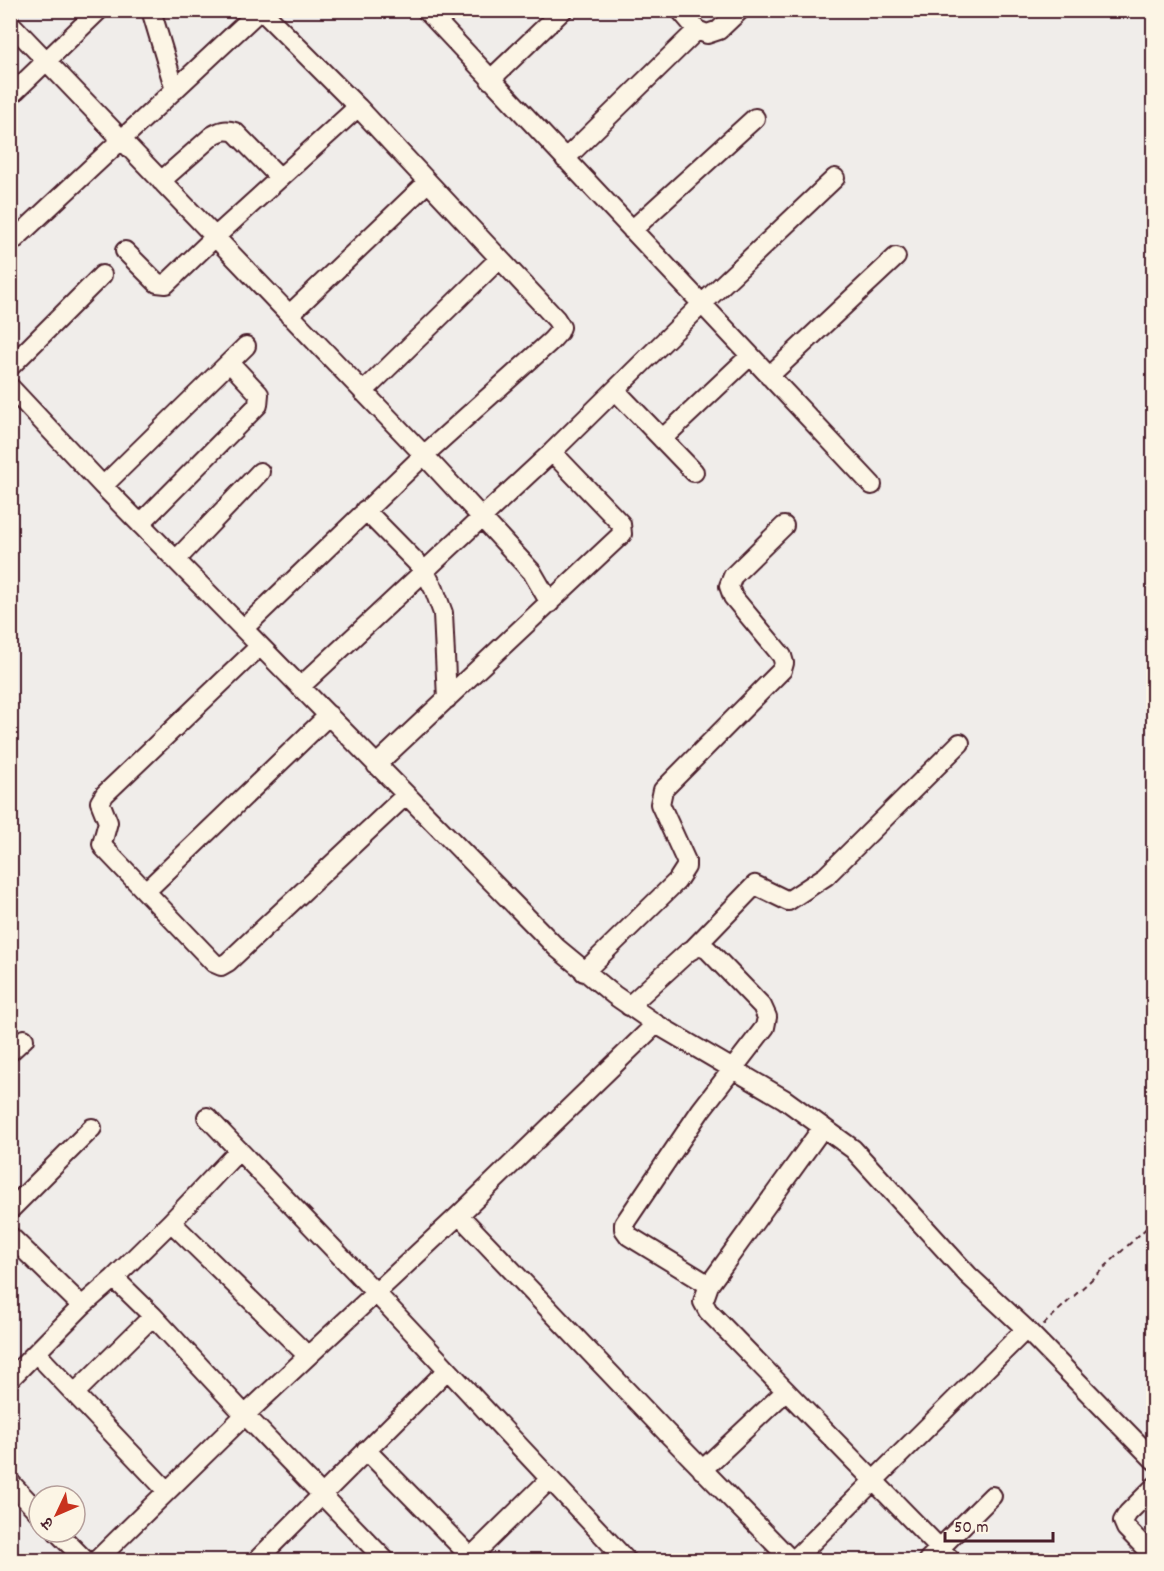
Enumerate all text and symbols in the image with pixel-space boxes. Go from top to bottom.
north arrow [27,1484,87,1544]
scale bar [945,1505,1053,1543]
text: उ [36,1511,60,1535]
text: 50 m [954,1516,989,1541]

